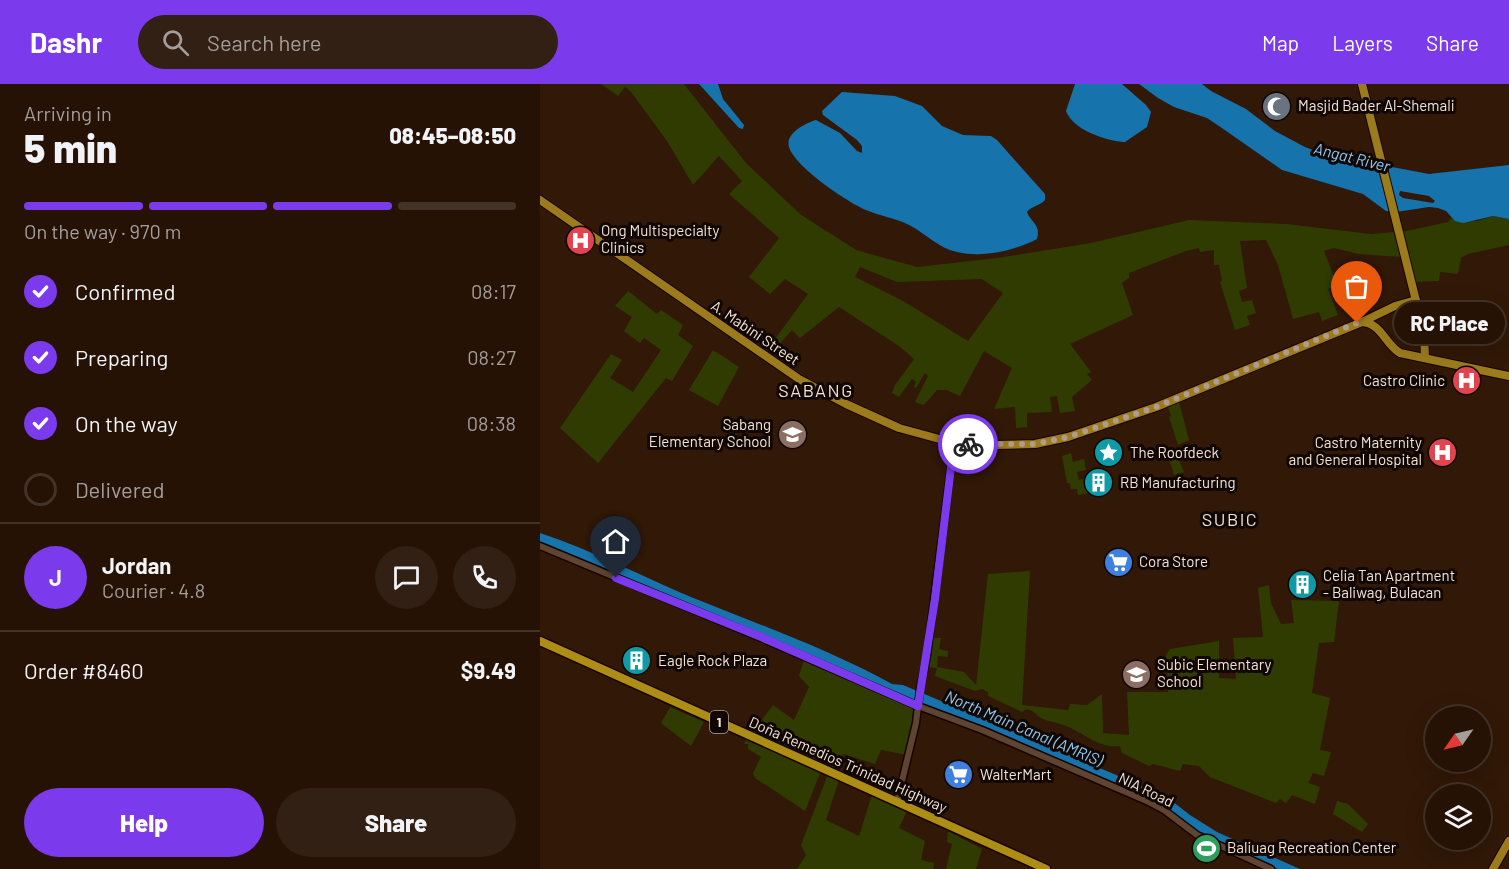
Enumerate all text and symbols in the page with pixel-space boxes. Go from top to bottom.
search box [138,15,558,69]
text: Dashr [30,25,102,59]
icon: search [159,26,192,59]
text: Search here [207,29,321,55]
text: Map [1262,30,1299,55]
text: Layers [1332,30,1393,55]
text: Share [1426,30,1479,55]
mosque icon: Masjid Bader Al-Shemali [1261,90,1293,122]
place label: Masjid Bader Al-Shemali [1298,96,1454,114]
text: Arriving in [24,101,112,125]
text: 08:45–08:50 [389,122,516,148]
text: 5 min [24,124,117,171]
water label: Angat River [1312,138,1393,175]
text: On the way · 970 m [24,219,181,243]
place label: Ong Multispecialty Clinics [601,221,720,256]
hospital icon: Ong Multispecialty Clinics [564,224,596,256]
pin [1331,261,1382,323]
icon: bag [1340,270,1373,303]
icon: check [24,275,57,308]
text: Confirmed [75,278,175,304]
text: 08:17 [471,279,516,303]
street label: A. Mabini Street [708,296,803,368]
callout: RC Place [1393,302,1504,344]
text: RC Place [1411,311,1488,335]
icon: check [24,341,57,374]
text: Preparing [75,344,168,370]
text: 08:27 [467,345,516,369]
hospital icon: Castro Clinic [1450,365,1482,397]
place label: Castro Clinic [1363,371,1445,389]
district label: SABANG [778,379,854,401]
icon: check [24,407,57,440]
text: On the way [75,410,178,436]
text: 08:38 [467,411,516,435]
courier [938,414,998,474]
place label: Sabang Elementary School [649,415,771,450]
school or university icon: Sabang Elementary School [776,418,808,450]
icon: bike [952,428,985,461]
place label: Castro Maternity and General Hospital [1289,433,1422,468]
hospital icon: Castro Maternity and General Hospital [1427,436,1459,468]
place icon: The Roofdeck [1093,437,1125,469]
place label: The Roofdeck [1130,443,1220,461]
building icon: RB Manufacturing [1083,467,1115,499]
place label: RB Manufacturing [1120,473,1236,491]
text: Delivered [75,476,164,502]
district label: SUBIC [1202,508,1258,530]
pin [590,516,641,578]
icon: home [599,525,632,558]
button: chat [375,546,438,609]
button: phone [453,546,516,609]
supermarket icon: Cora Store [1102,546,1134,578]
text: Jordan [102,552,171,578]
place label: Cora Store [1139,552,1208,570]
text: J [49,564,62,590]
place label: Celia Tan Apartment - Baliwag, Bulacan [1323,566,1455,601]
building icon: Celia Tan Apartment - Baliwag, Bulacan [1286,569,1318,601]
text: Courier · 4.8 [102,578,205,602]
building icon: Eagle Rock Plaza [621,645,653,677]
place label: Eagle Rock Plaza [658,651,767,669]
place label: Subic Elementary School [1157,655,1272,690]
text: Order #8460 [24,657,144,683]
text: $9.49 [461,657,516,683]
school or university icon: Subic Elementary School [1120,658,1152,690]
water label: North Main Canal (AMRIS) [943,686,1107,770]
north arrow [1425,706,1491,772]
map controls [1425,706,1491,850]
road number: 1 [710,711,728,733]
street label: Doña Remedios Trinidad Highway [747,712,950,816]
supermarket icon: WalterMart [943,759,975,791]
place label: WalterMart [980,765,1052,783]
street label: NIA Road [1116,768,1177,810]
button: layers [1425,784,1491,850]
button: Help [24,788,264,857]
button: Share [276,788,516,857]
sports icon: Baliuag Recreation Center [1190,832,1222,864]
place label: Baliuag Recreation Center [1227,838,1397,856]

